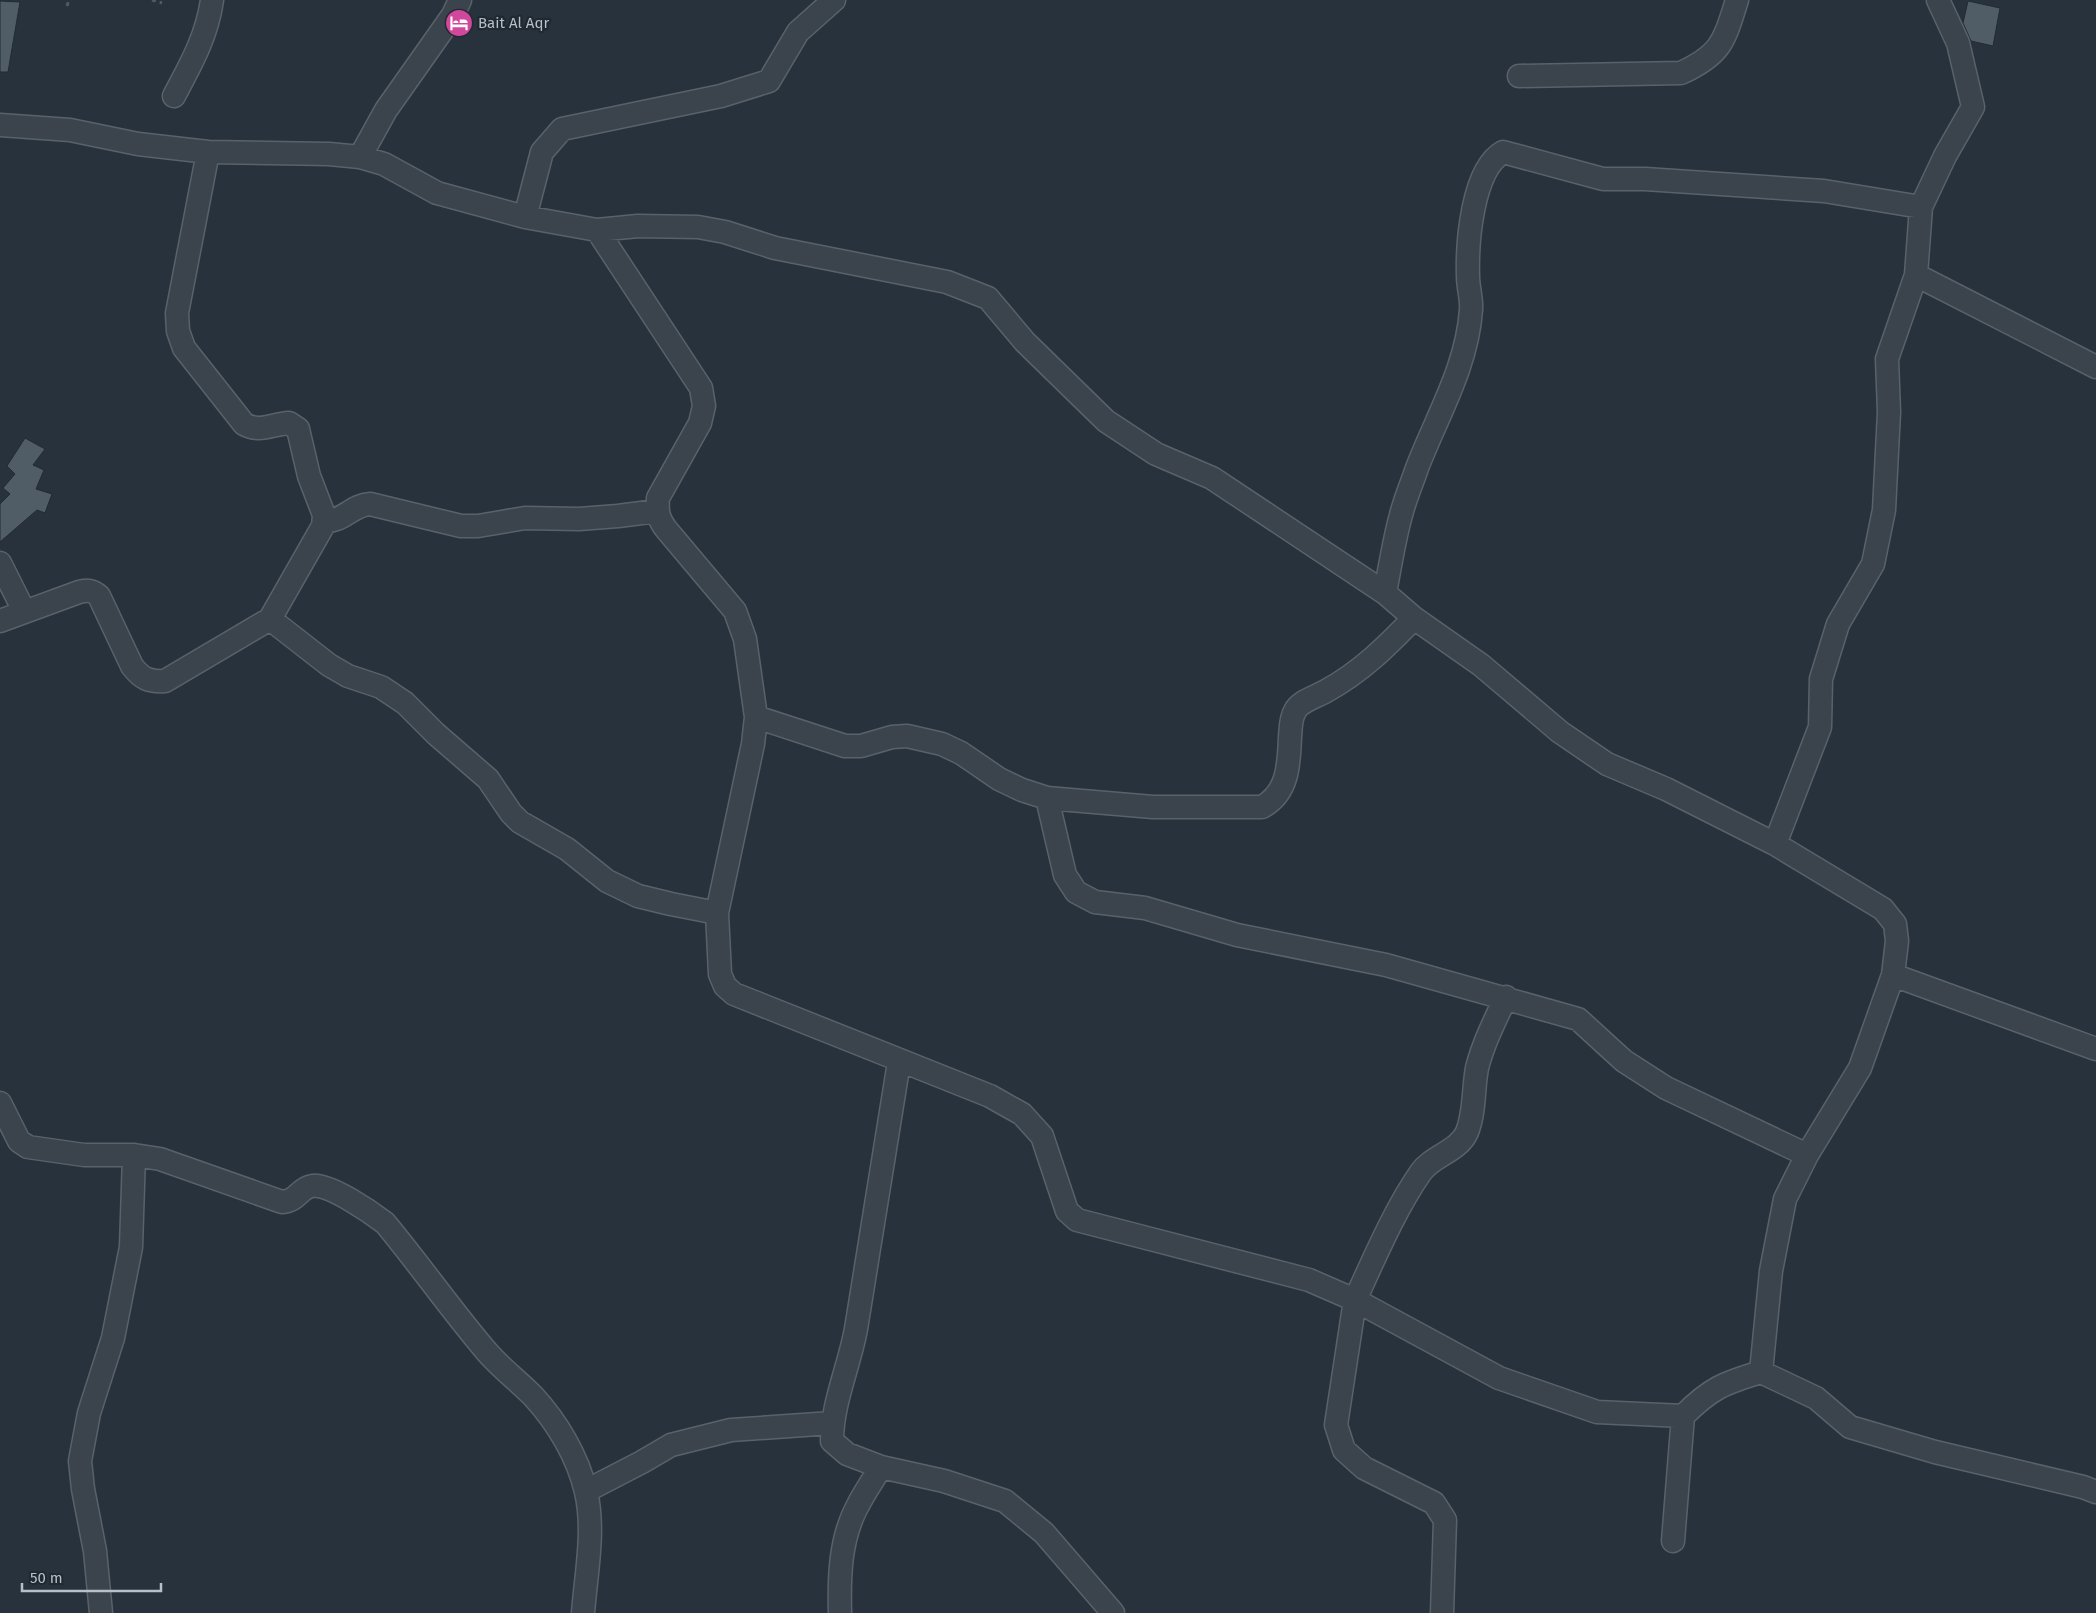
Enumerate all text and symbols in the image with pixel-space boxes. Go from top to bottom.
hotel icon: Bait Al Aqr [444,8,474,38]
place label: Bait Al Aqr [478,14,549,32]
scale bar [22,1560,161,1592]
text: 50 m [30,1569,63,1587]

